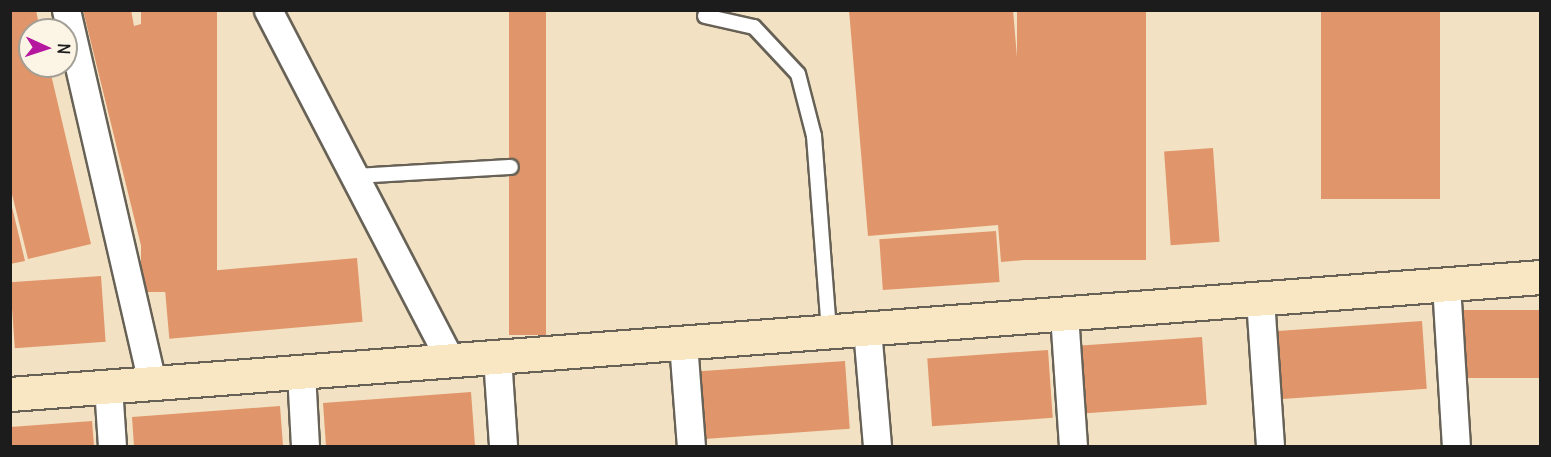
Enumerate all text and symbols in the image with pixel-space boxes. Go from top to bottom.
north arrow [18,18,78,78]
text: N [54,43,74,55]

